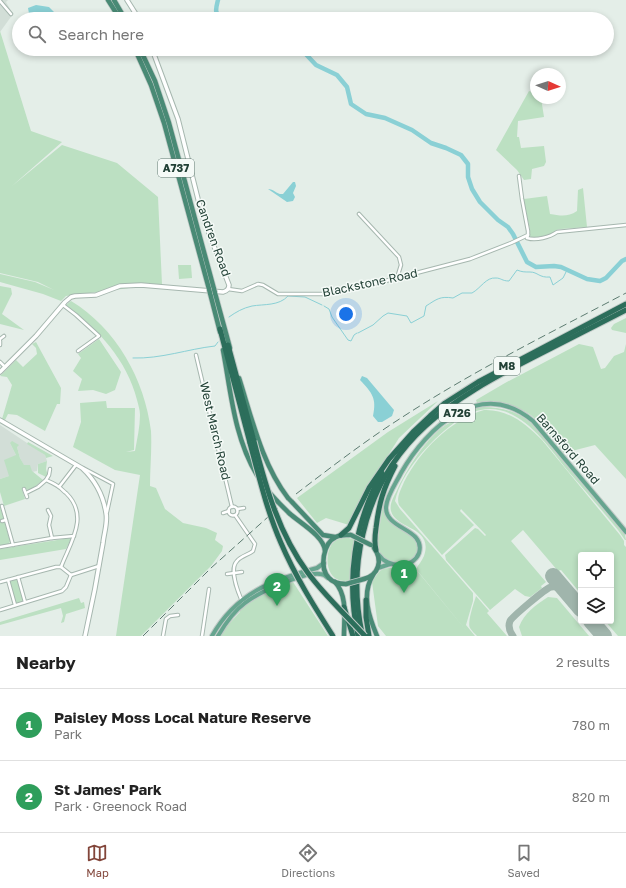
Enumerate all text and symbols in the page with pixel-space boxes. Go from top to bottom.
search box [12,12,614,56]
icon: search [26,23,48,45]
text: Search here [58,25,144,43]
north arrow [530,68,566,104]
road number: A737 [158,159,194,177]
street label: Candren Road [193,197,234,278]
street label: Blackstone Road [321,265,419,300]
your location [336,304,356,324]
road number: M8 [494,357,520,375]
street label: West March Road [197,380,234,481]
road number: A726 [439,404,475,422]
street label: Barnsford Road [534,410,603,487]
map controls [578,552,614,624]
button: locate [578,552,614,588]
pin: 1 [391,560,417,593]
pin: 2 [264,573,290,606]
button: layers [578,588,614,624]
text: Nearby [16,652,76,673]
text: 2 results [556,654,610,670]
text: Paisley Moss Local Nature Reserve [54,708,311,726]
text: 1 [26,717,32,733]
text: 780 m [572,717,610,733]
text: Park [54,726,82,742]
text: St James' Park [54,780,162,798]
text: 2 [25,789,33,805]
text: 820 m [572,789,610,805]
text: Park · Greenock Road [54,798,187,814]
tab: Map [86,842,109,879]
tab: Directions [281,842,335,879]
tab: Saved [508,842,540,879]

